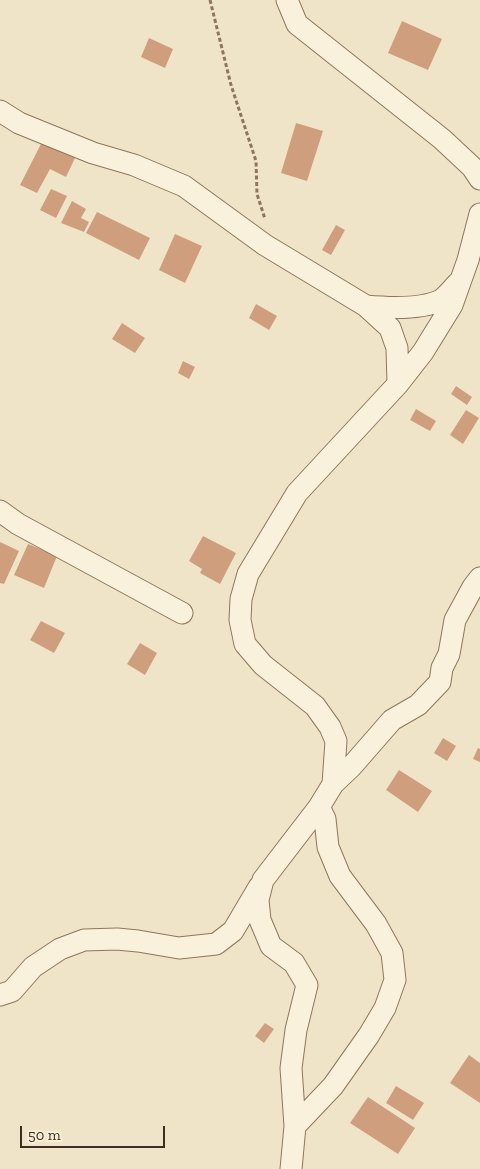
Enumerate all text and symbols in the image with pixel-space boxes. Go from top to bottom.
scale bar [22,1116,168,1148]
text: 50 m [28,1126,61,1144]

